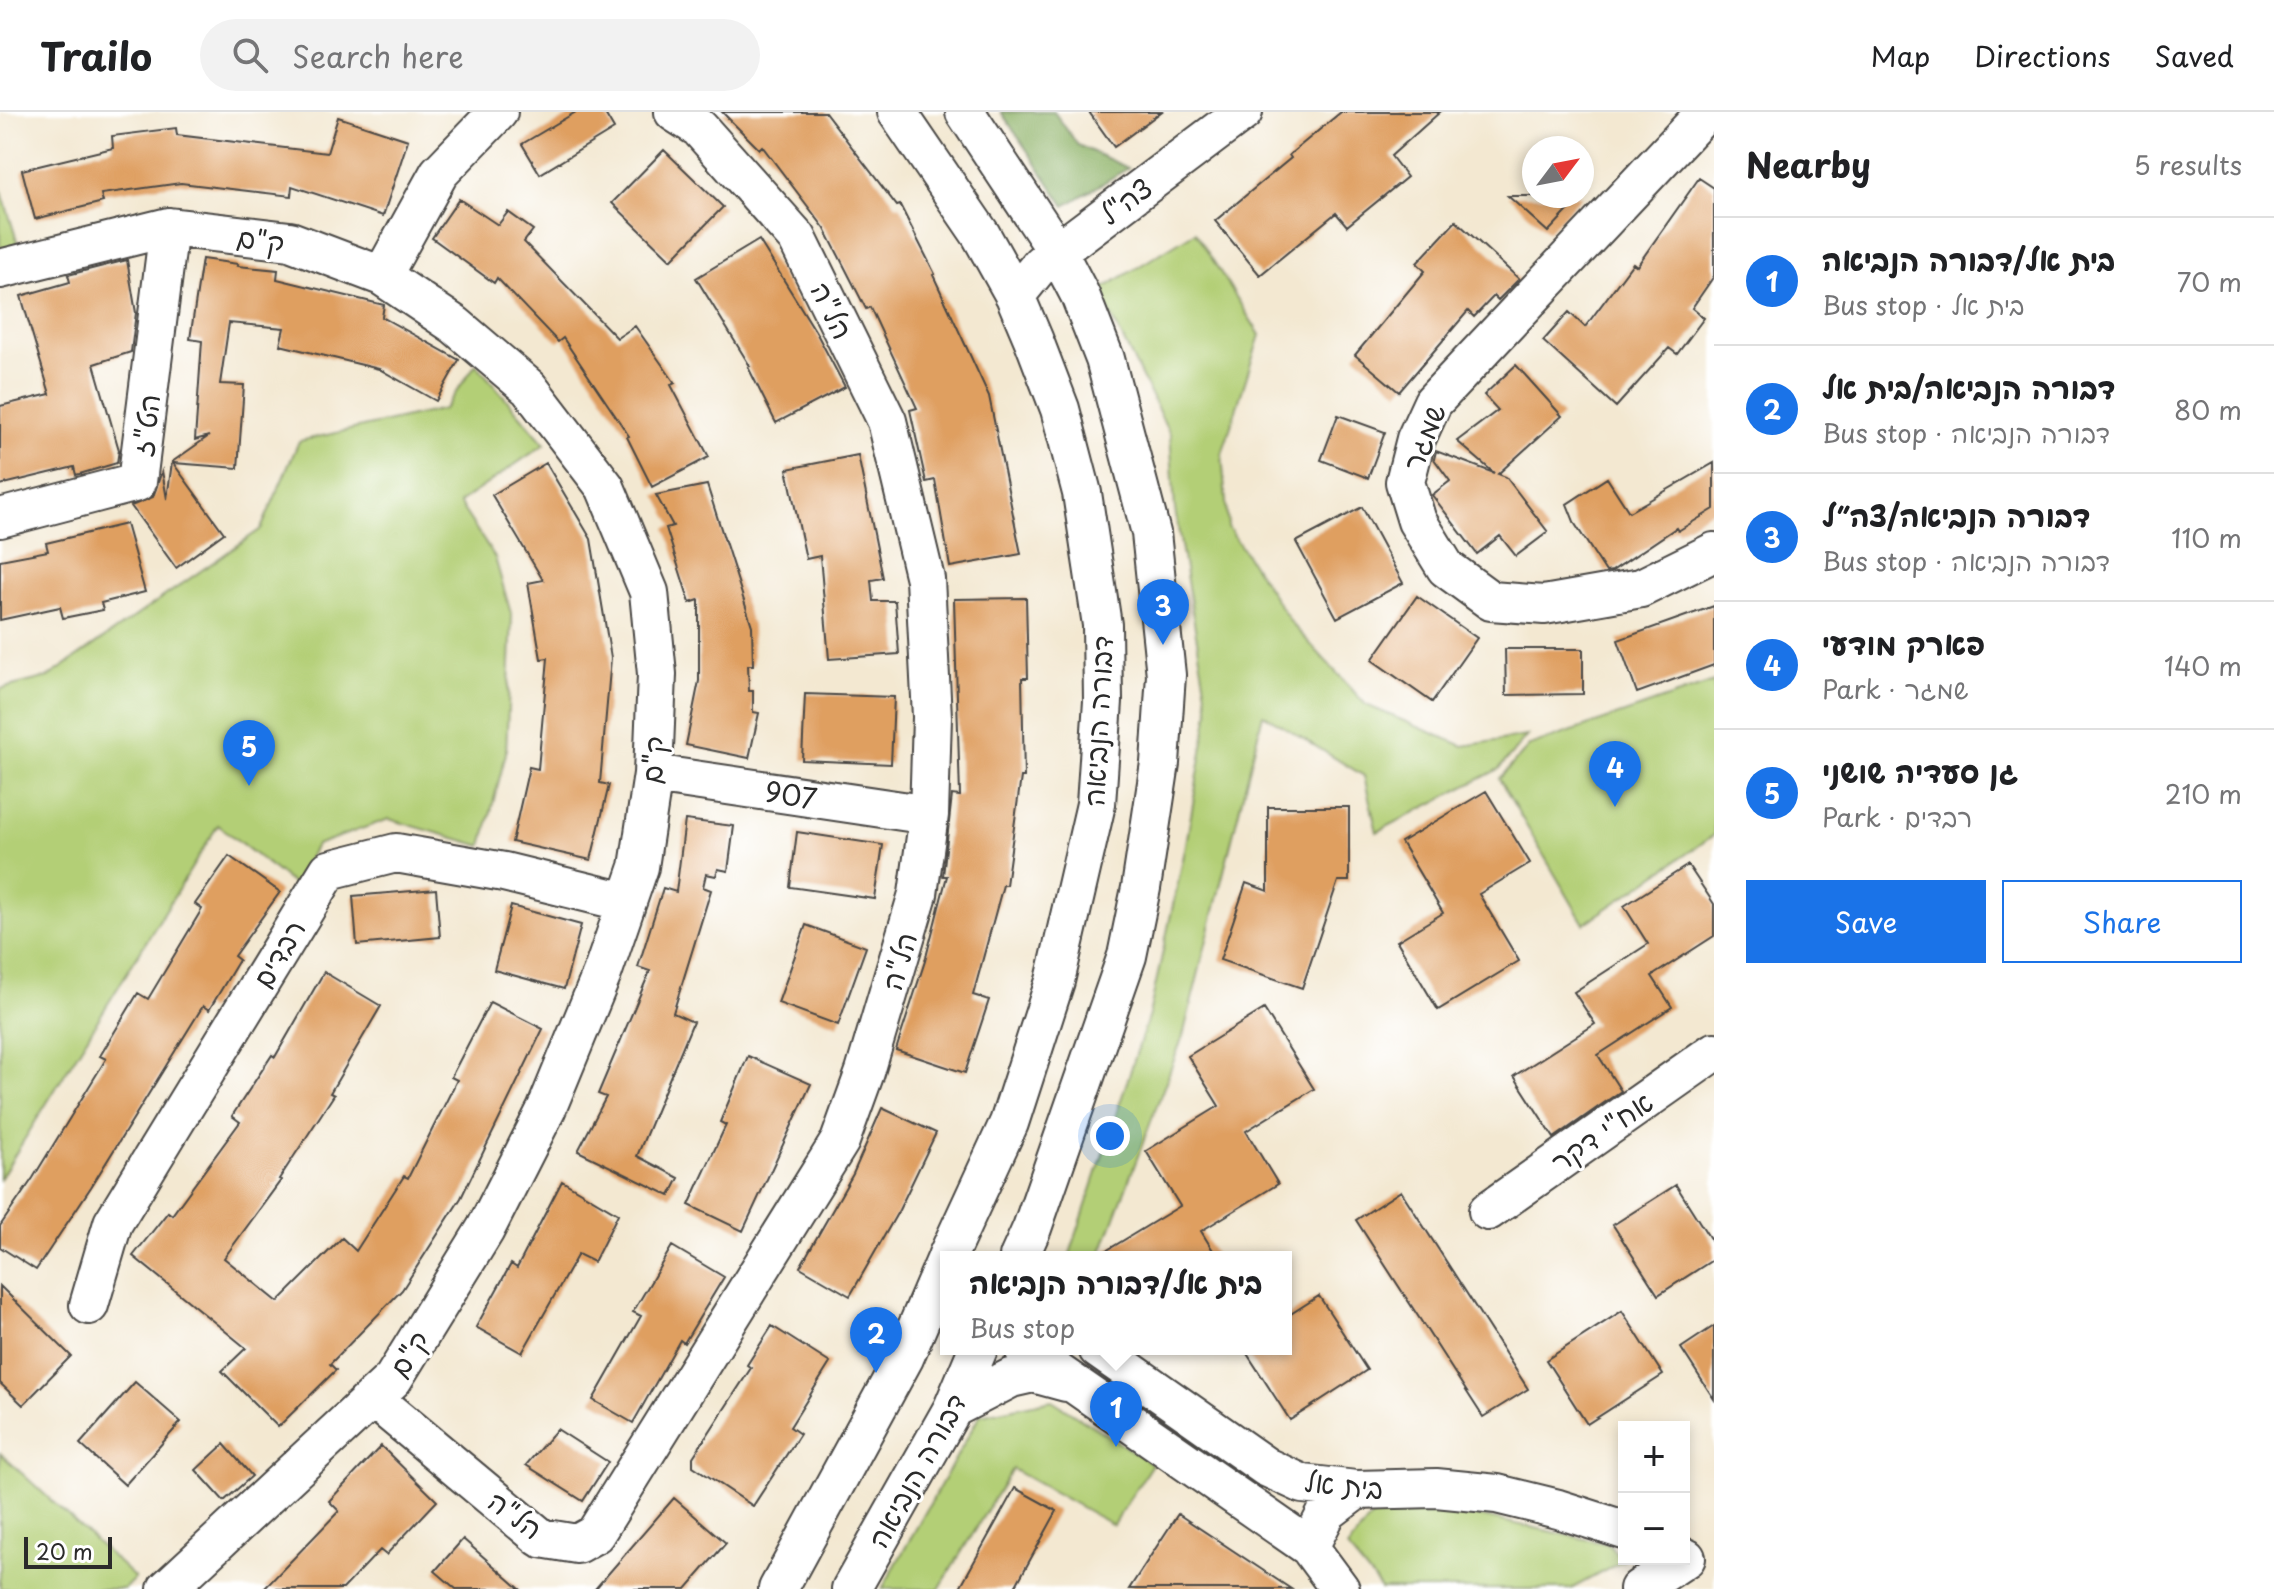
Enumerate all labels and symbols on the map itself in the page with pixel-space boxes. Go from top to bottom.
north arrow [1522,136,1594,208]
street label: צה"ל [1089,166,1161,234]
street label: ק"ם [234,214,288,264]
street label: הל"ה [801,274,865,346]
street label: הט"ז [120,391,170,459]
street label: שמגר [1390,397,1456,477]
pin: 3 [1137,579,1189,645]
street label: דבורה הנביאה [1071,634,1123,808]
pin: 5 [223,720,275,786]
street label: ק"ם [629,735,675,785]
pin: 4 [1589,741,1641,807]
street label: 907 [762,769,820,819]
street label: רבדים [241,911,315,995]
street label: הל"ה [869,927,927,995]
street label: אח"י דקר [1541,1080,1661,1182]
your location [1090,1116,1130,1156]
pin: 2 [850,1307,902,1373]
street label: ק"ם [377,1321,439,1385]
pin: 1 [1090,1381,1142,1447]
street label: דבורה הנביאה [856,1385,976,1555]
street label: בית אל [1302,1458,1386,1510]
street label: הל"ה [480,1479,552,1549]
scale bar [24,1533,112,1569]

